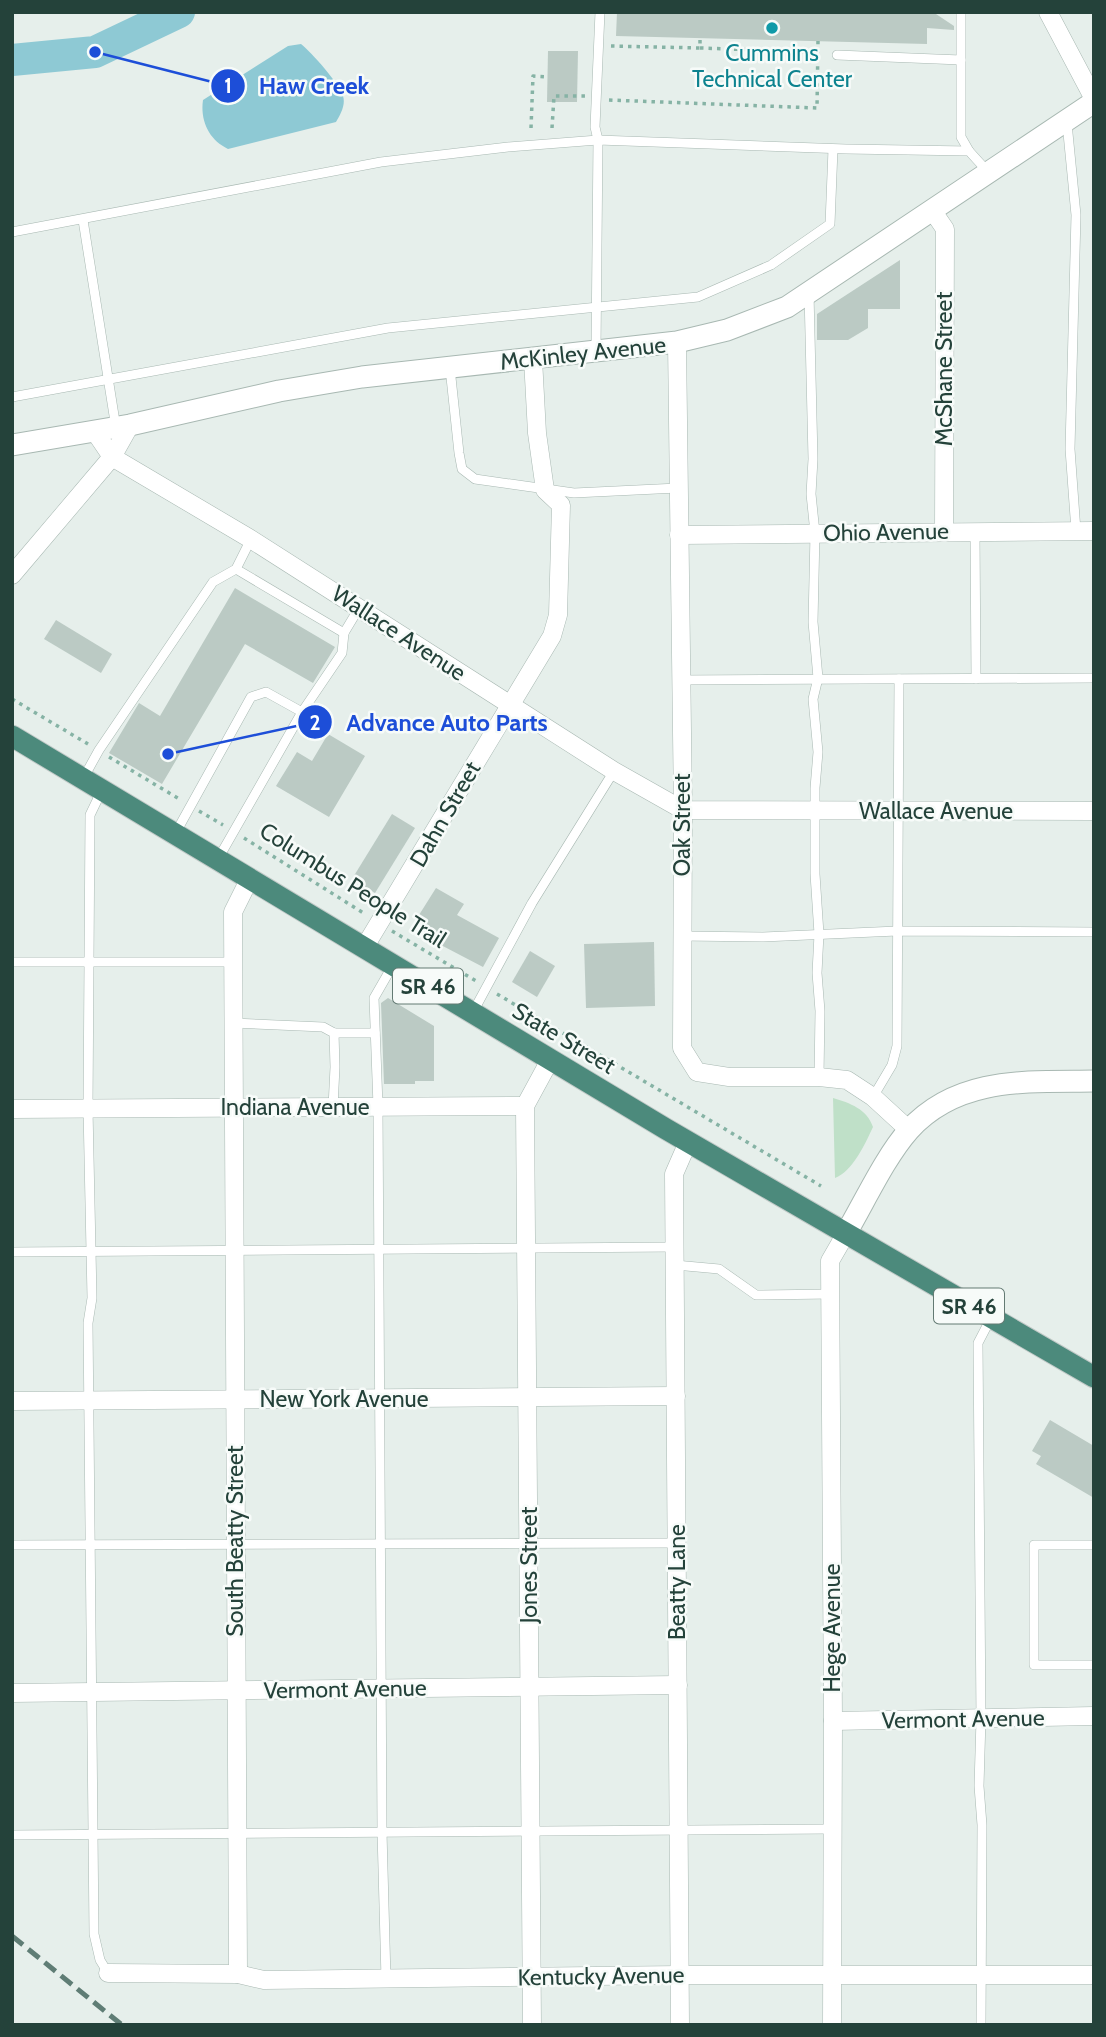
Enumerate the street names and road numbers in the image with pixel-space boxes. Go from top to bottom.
street label: McShane Street [930,292,958,446]
street label: McKinley Avenue [499,330,668,376]
street label: Ohio Avenue [823,517,949,547]
street label: Wallace Avenue [327,579,471,687]
street label: Dahn Street [404,756,487,872]
street label: Oak Street [668,773,696,877]
street label: Wallace Avenue [859,797,1013,825]
street label: Columbus People Trail [255,816,452,954]
road number: SR 46 [393,968,463,1004]
street label: State Street [507,996,621,1080]
street label: Indiana Avenue [220,1093,370,1121]
road number: SR 46 [934,1288,1004,1324]
street label: New York Avenue [260,1385,429,1413]
street label: South Beatty Street [221,1445,249,1637]
street label: Jones Street [515,1506,543,1624]
street label: Beatty Lane [663,1524,691,1640]
street label: Hege Avenue [818,1563,846,1693]
street label: Vermont Avenue [263,1674,427,1704]
street label: Vermont Avenue [881,1704,1045,1734]
street label: Kentucky Avenue [517,1961,685,1991]

